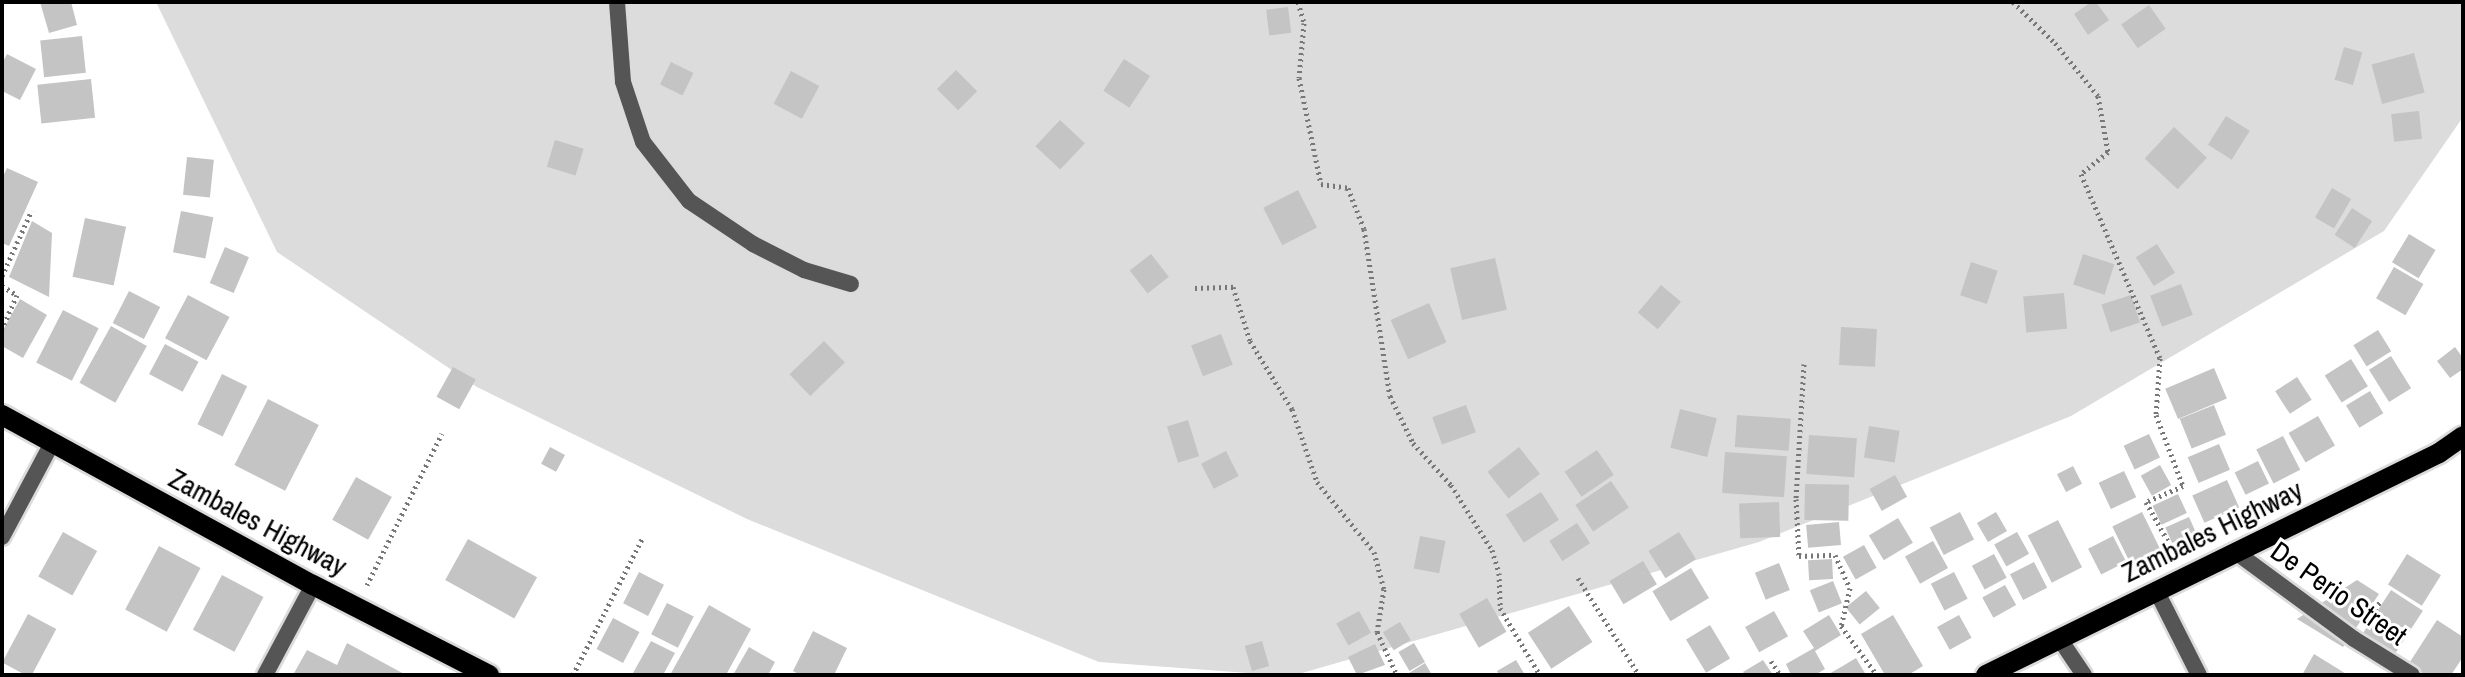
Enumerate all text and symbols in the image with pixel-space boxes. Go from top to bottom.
street label: Zambales Highway [163,461,353,583]
street label: Zambales Highway [2116,473,2308,589]
street label: De Perio Street [2265,534,2413,652]

